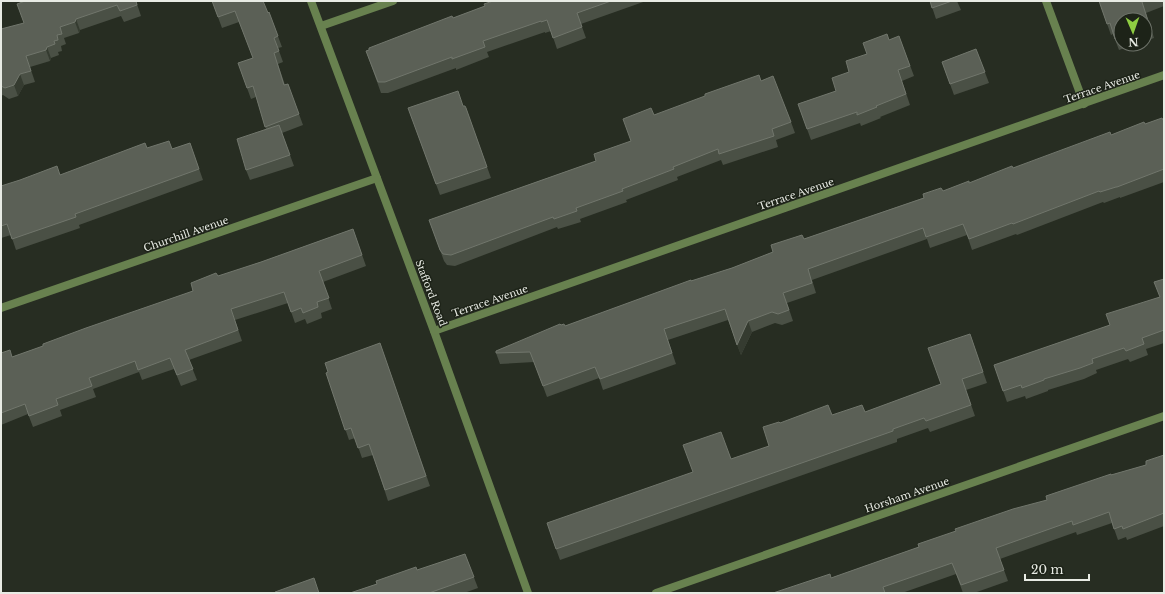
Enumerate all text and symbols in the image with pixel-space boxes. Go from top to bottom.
north arrow [1113,12,1153,52]
text: N [1127,35,1139,49]
street label: Terrace Avenue [1062,68,1142,106]
street label: Terrace Avenue [756,175,836,213]
street label: Churchill Avenue [142,213,230,255]
street label: Stafford Road [412,258,450,328]
street label: Terrace Avenue [450,282,530,320]
street label: Horsham Avenue [863,474,951,516]
scale bar [1025,556,1089,582]
text: 20 m [1031,562,1063,577]

